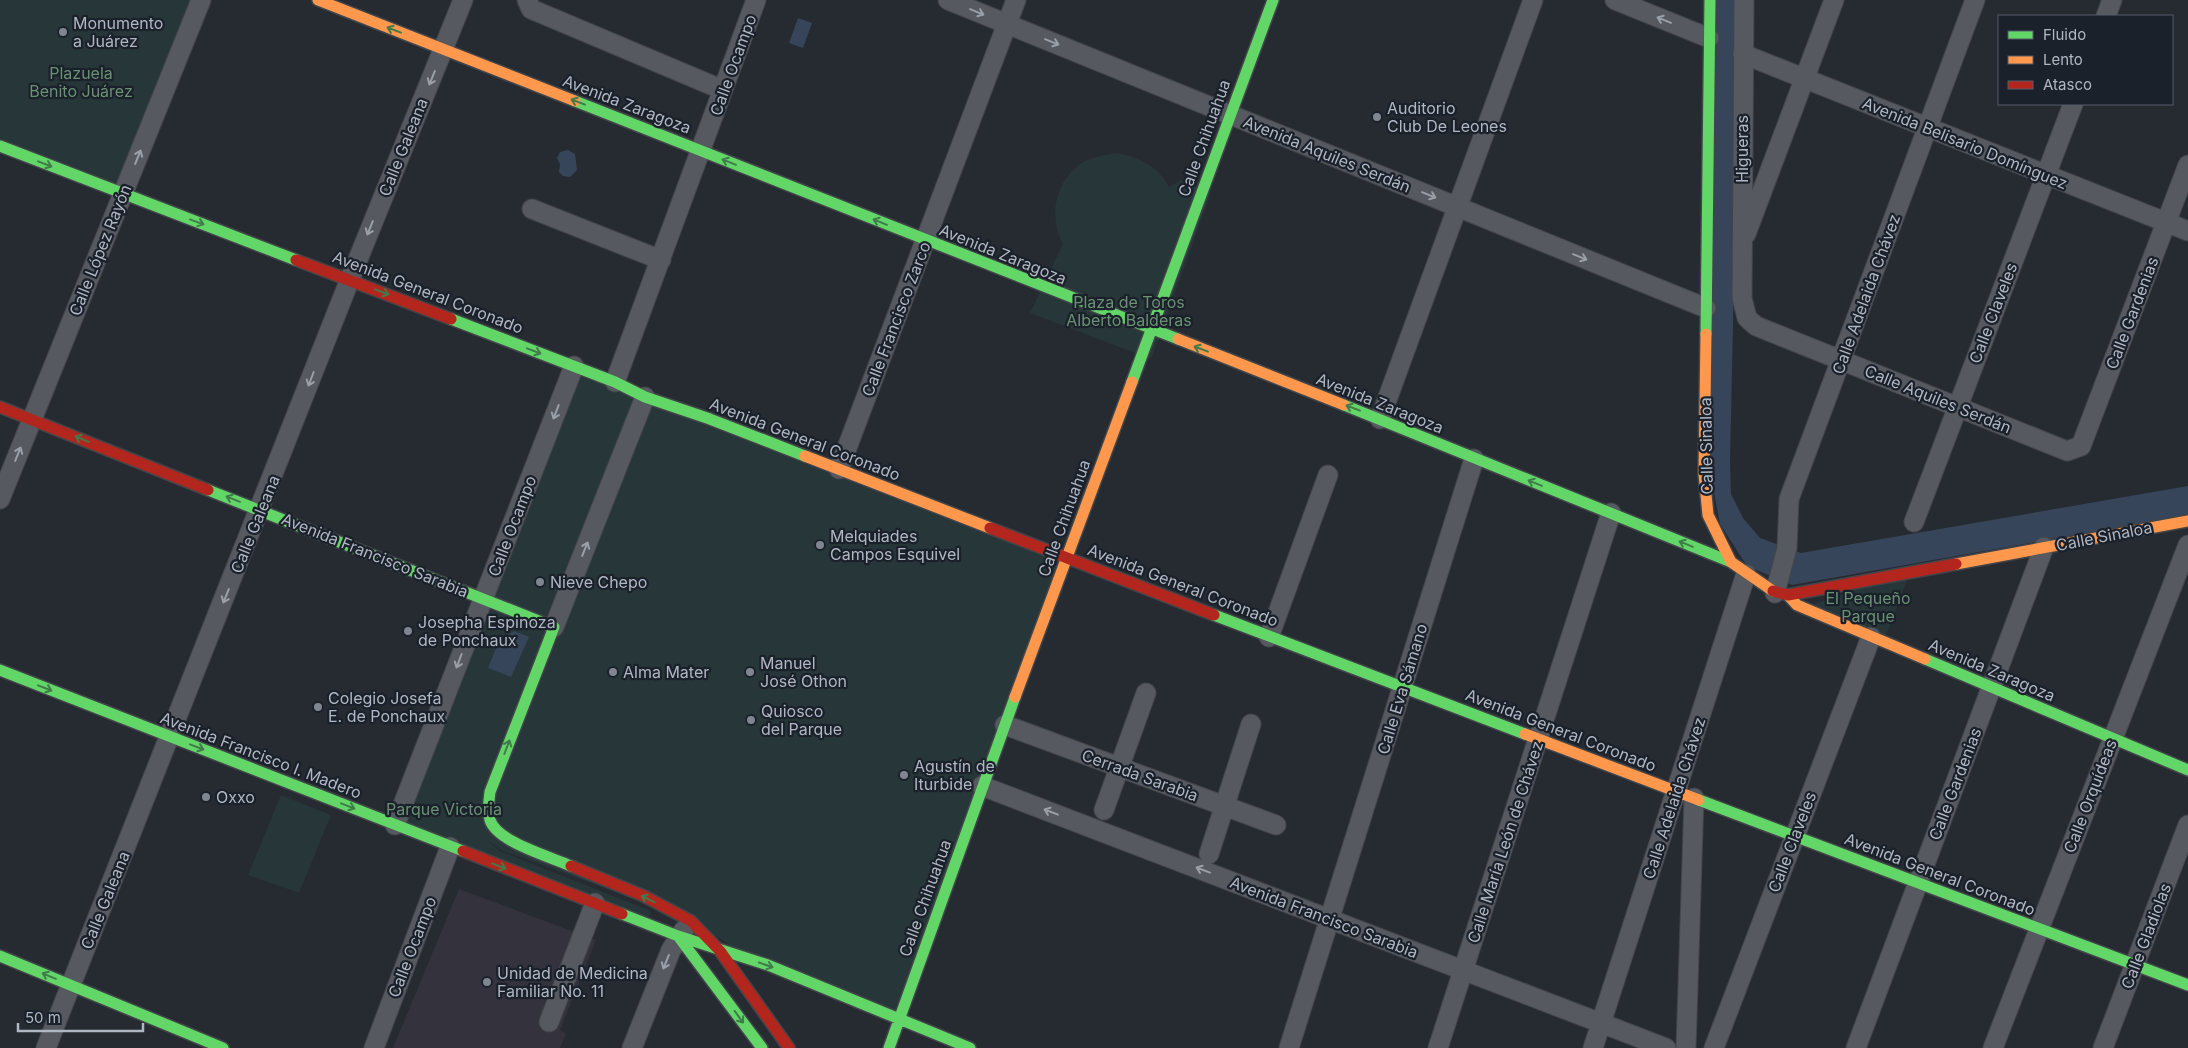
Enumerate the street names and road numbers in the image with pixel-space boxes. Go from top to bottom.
street label: Calle Ocampo [705,12,761,118]
street label: Avenida Zaragoza [560,70,694,138]
street label: Calle Chihuahua [1174,77,1234,199]
street label: Avenida Belisario Domínguez [1860,93,2070,193]
street label: Calle Galeana [374,95,432,199]
street label: Avenida Aquiles Serdán [1241,111,1413,197]
street label: Higueras [1732,115,1752,183]
street label: Calle López Rayón [65,181,135,319]
street label: Calle Adelaida Chávez [1828,211,1904,377]
street label: Avenida Zaragoza [936,219,1070,289]
street label: Calle Francisco Zarco [857,239,935,399]
street label: Avenida General Coronado [330,246,526,338]
street label: Calle Gardenias [2101,254,2163,372]
street label: Calle Claveles [1965,260,2021,366]
street label: Calle Aquiles Serdán [1862,360,2014,438]
street label: Avenida Zaragoza [1313,368,1447,438]
street label: Avenida General Coronado [707,393,903,485]
street label: Calle Sinaloa [1695,397,1717,495]
street label: Calle Chihuahua [1034,457,1094,579]
street label: Calle Galeana [226,472,284,576]
street label: Calle Ocampo [484,473,540,579]
street label: Avenida Francisco Sarabia [279,508,471,602]
street label: Calle Sinaloa [2054,517,2154,555]
street label: Avenida General Coronado [1085,539,1281,631]
street label: Calle Eva Sámano [1373,621,1431,757]
street label: Avenida Zaragoza [1926,634,2058,706]
street label: Avenida General Coronado [1463,684,1659,776]
street label: Avenida Francisco I. Madero [158,707,364,803]
street label: Calle Adelaida Chávez [1638,715,1710,881]
street label: Calle Gardenias [1924,725,1986,843]
street label: Calle Orquídeas [2059,736,2121,856]
street label: Calle María León de Chávez [1463,738,1547,946]
street label: Cerrada Sarabia [1079,745,1201,805]
street label: Calle Claveles [1764,789,1820,895]
street label: Avenida General Coronado [1842,828,2038,920]
street label: Calle Chihuahua [895,837,955,959]
street label: Calle Galeana [76,848,134,952]
street label: Avenida Francisco Sarabia [1227,872,1421,962]
street label: Calle Gladiolas [2117,880,2175,992]
street label: Calle Ocampo [384,894,440,1000]

